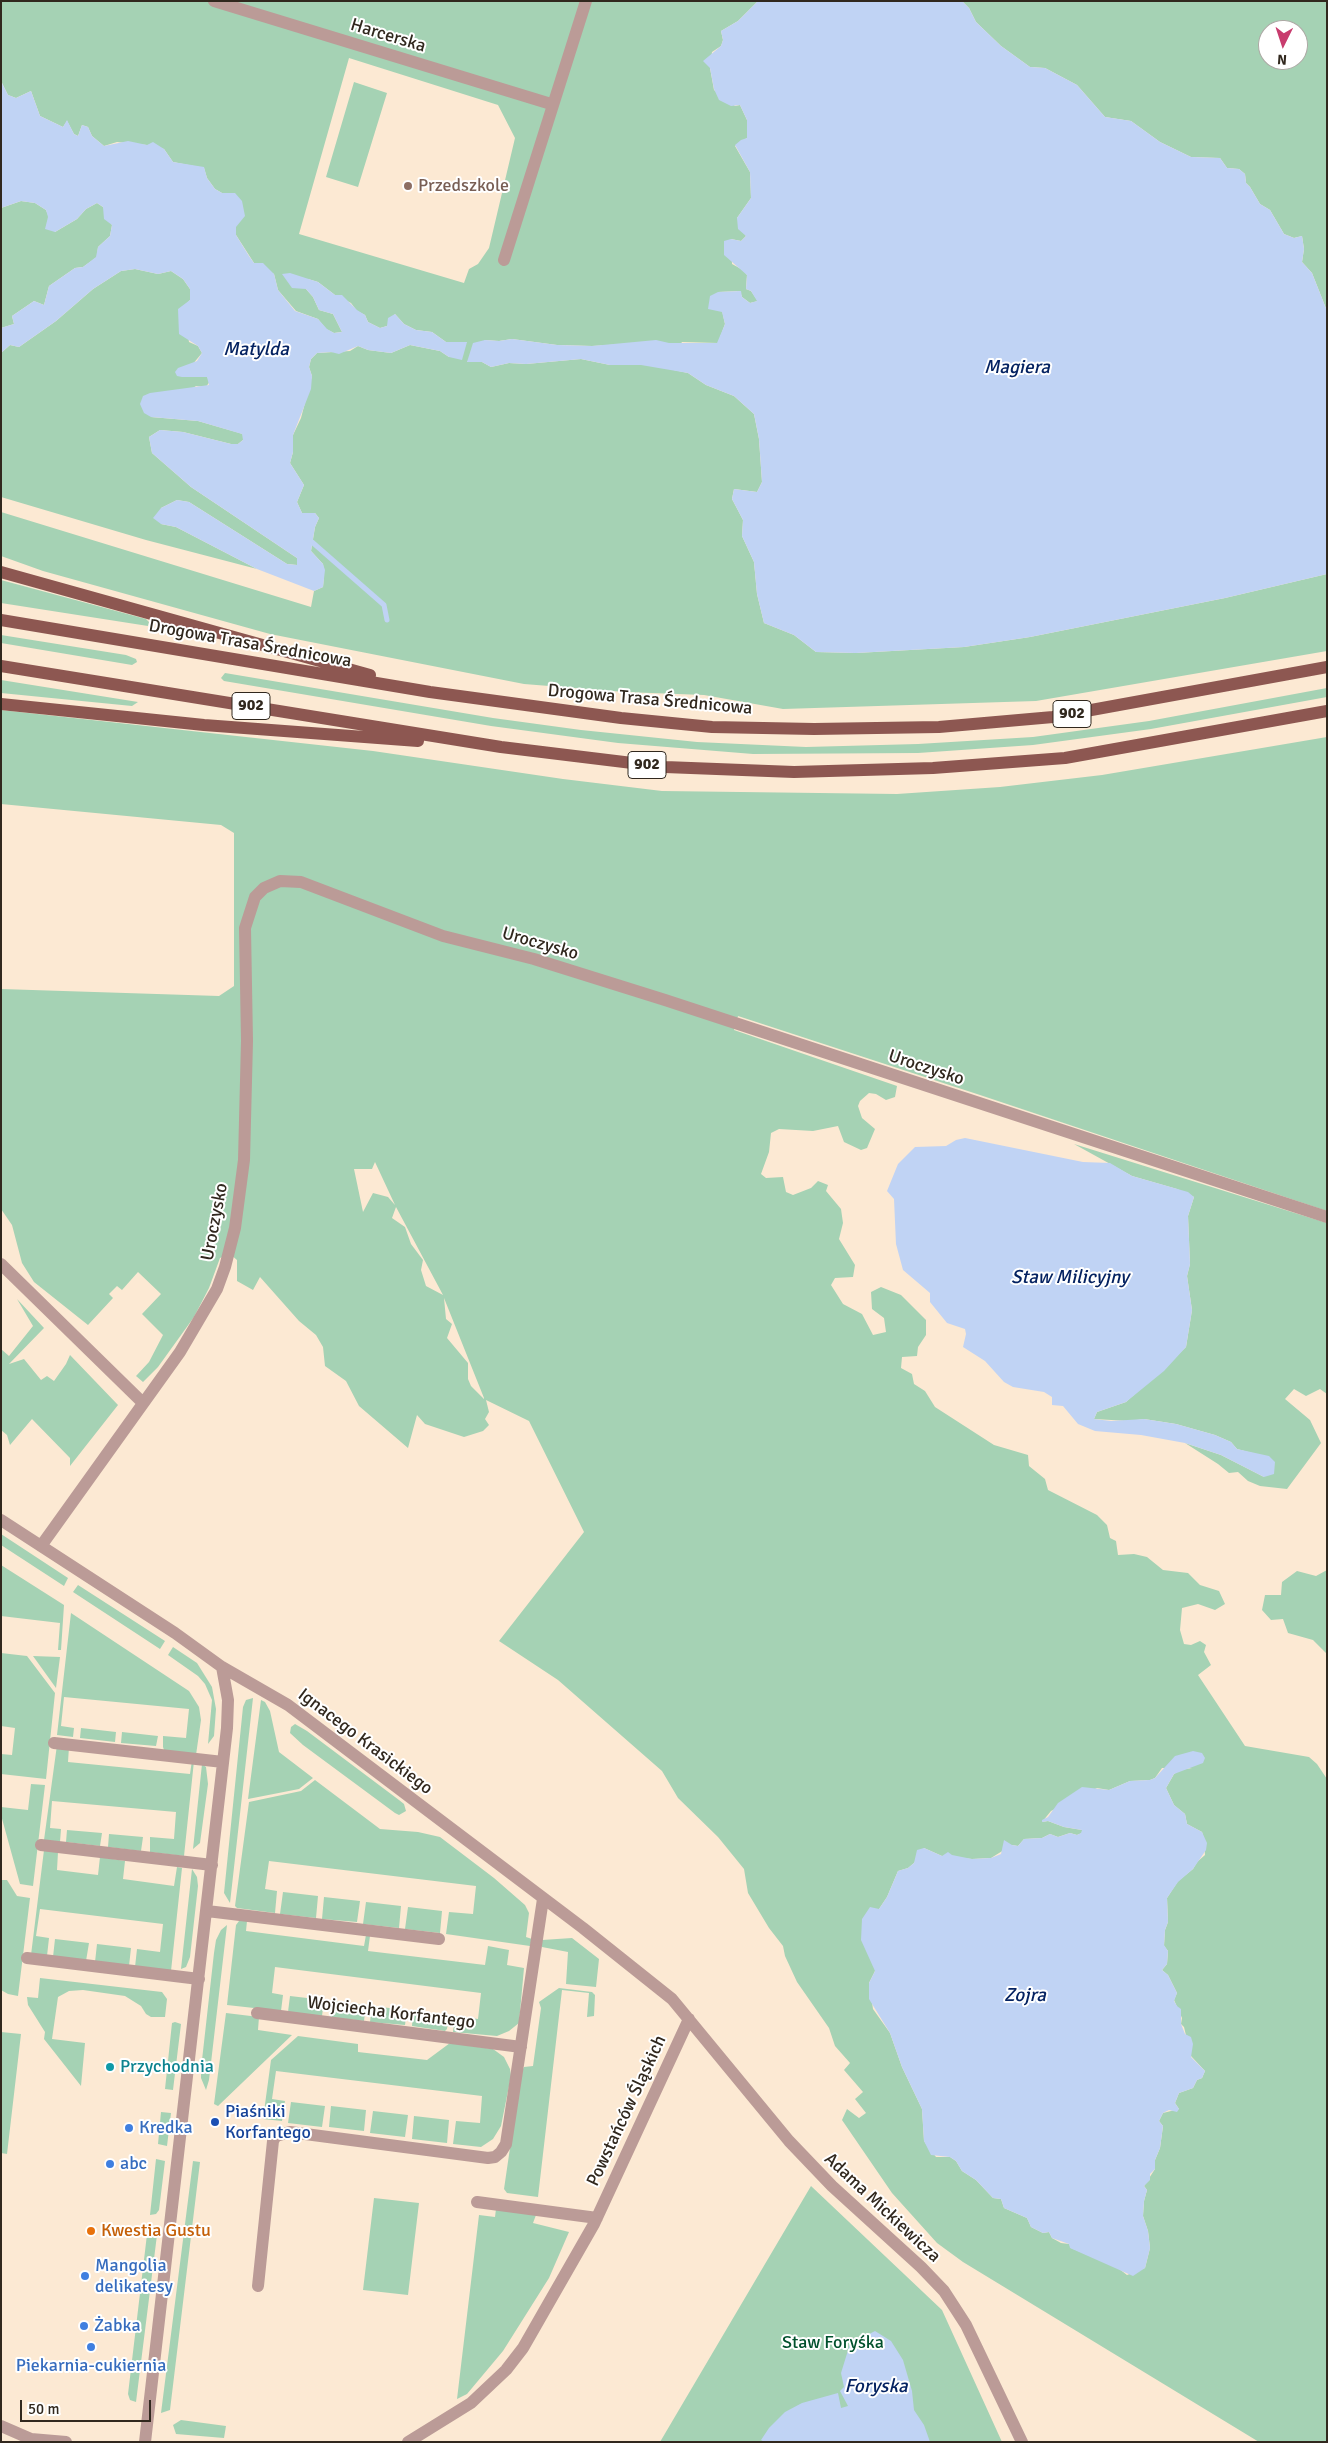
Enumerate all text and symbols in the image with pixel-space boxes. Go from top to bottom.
street label: Harcerska [348,14,428,58]
north arrow [1258,20,1308,70]
text: N [1277,51,1287,68]
place label: Przedszkole [418,175,509,197]
marker: Przedszkole [402,180,414,192]
water label: Matylda [223,339,289,361]
water label: Magiera [984,357,1050,379]
street label: Drogowa Trasa Średnicowa [147,616,353,672]
street label: Drogowa Trasa Średnicowa [547,680,753,720]
road number: 902 [232,692,270,719]
road number: 902 [1053,701,1091,728]
road number: 902 [628,752,666,778]
street label: Uroczysko [499,923,581,965]
street label: Uroczysko [885,1046,967,1090]
street label: Uroczysko [197,1181,233,1263]
water label: Staw Milicyjny [1011,1267,1129,1289]
street label: Ignacego Krasickiego [293,1684,437,1800]
water label: Zojra [1004,1985,1046,2007]
street label: Wojciecha Korfantego [306,1992,476,2034]
street label: Powstańców Śląskich [583,2032,671,2190]
place label: Przychodnia [120,2056,214,2078]
marker: Przychodnia [104,2061,116,2073]
place label: Piaśniki Korfantego [225,2101,311,2144]
marker: Piaśniki Korfantego [209,2116,221,2128]
place label: Kredka [139,2117,193,2139]
marker: Kredka [123,2122,135,2134]
street label: Adama Mickiewicza [819,2149,945,2267]
place label: abc [120,2153,147,2175]
marker: abc [104,2158,116,2170]
place label: Kwestia Gustu [101,2220,211,2242]
marker: Kwestia Gustu [85,2225,97,2237]
place label: Mangolia delikatesy [95,2255,173,2298]
marker: Mangolia delikatesy [79,2270,91,2282]
place label: Żabka [94,2315,141,2337]
marker: Żabka [78,2320,90,2332]
park label: Staw Foryśka [782,2332,884,2354]
marker: Piekarnia-cukiernia [85,2341,97,2353]
place label: Piekarnia-cukiernia [16,2355,166,2377]
water label: Foryska [844,2376,908,2398]
scale bar [22,2390,154,2422]
text: 50 m [28,2400,59,2418]

